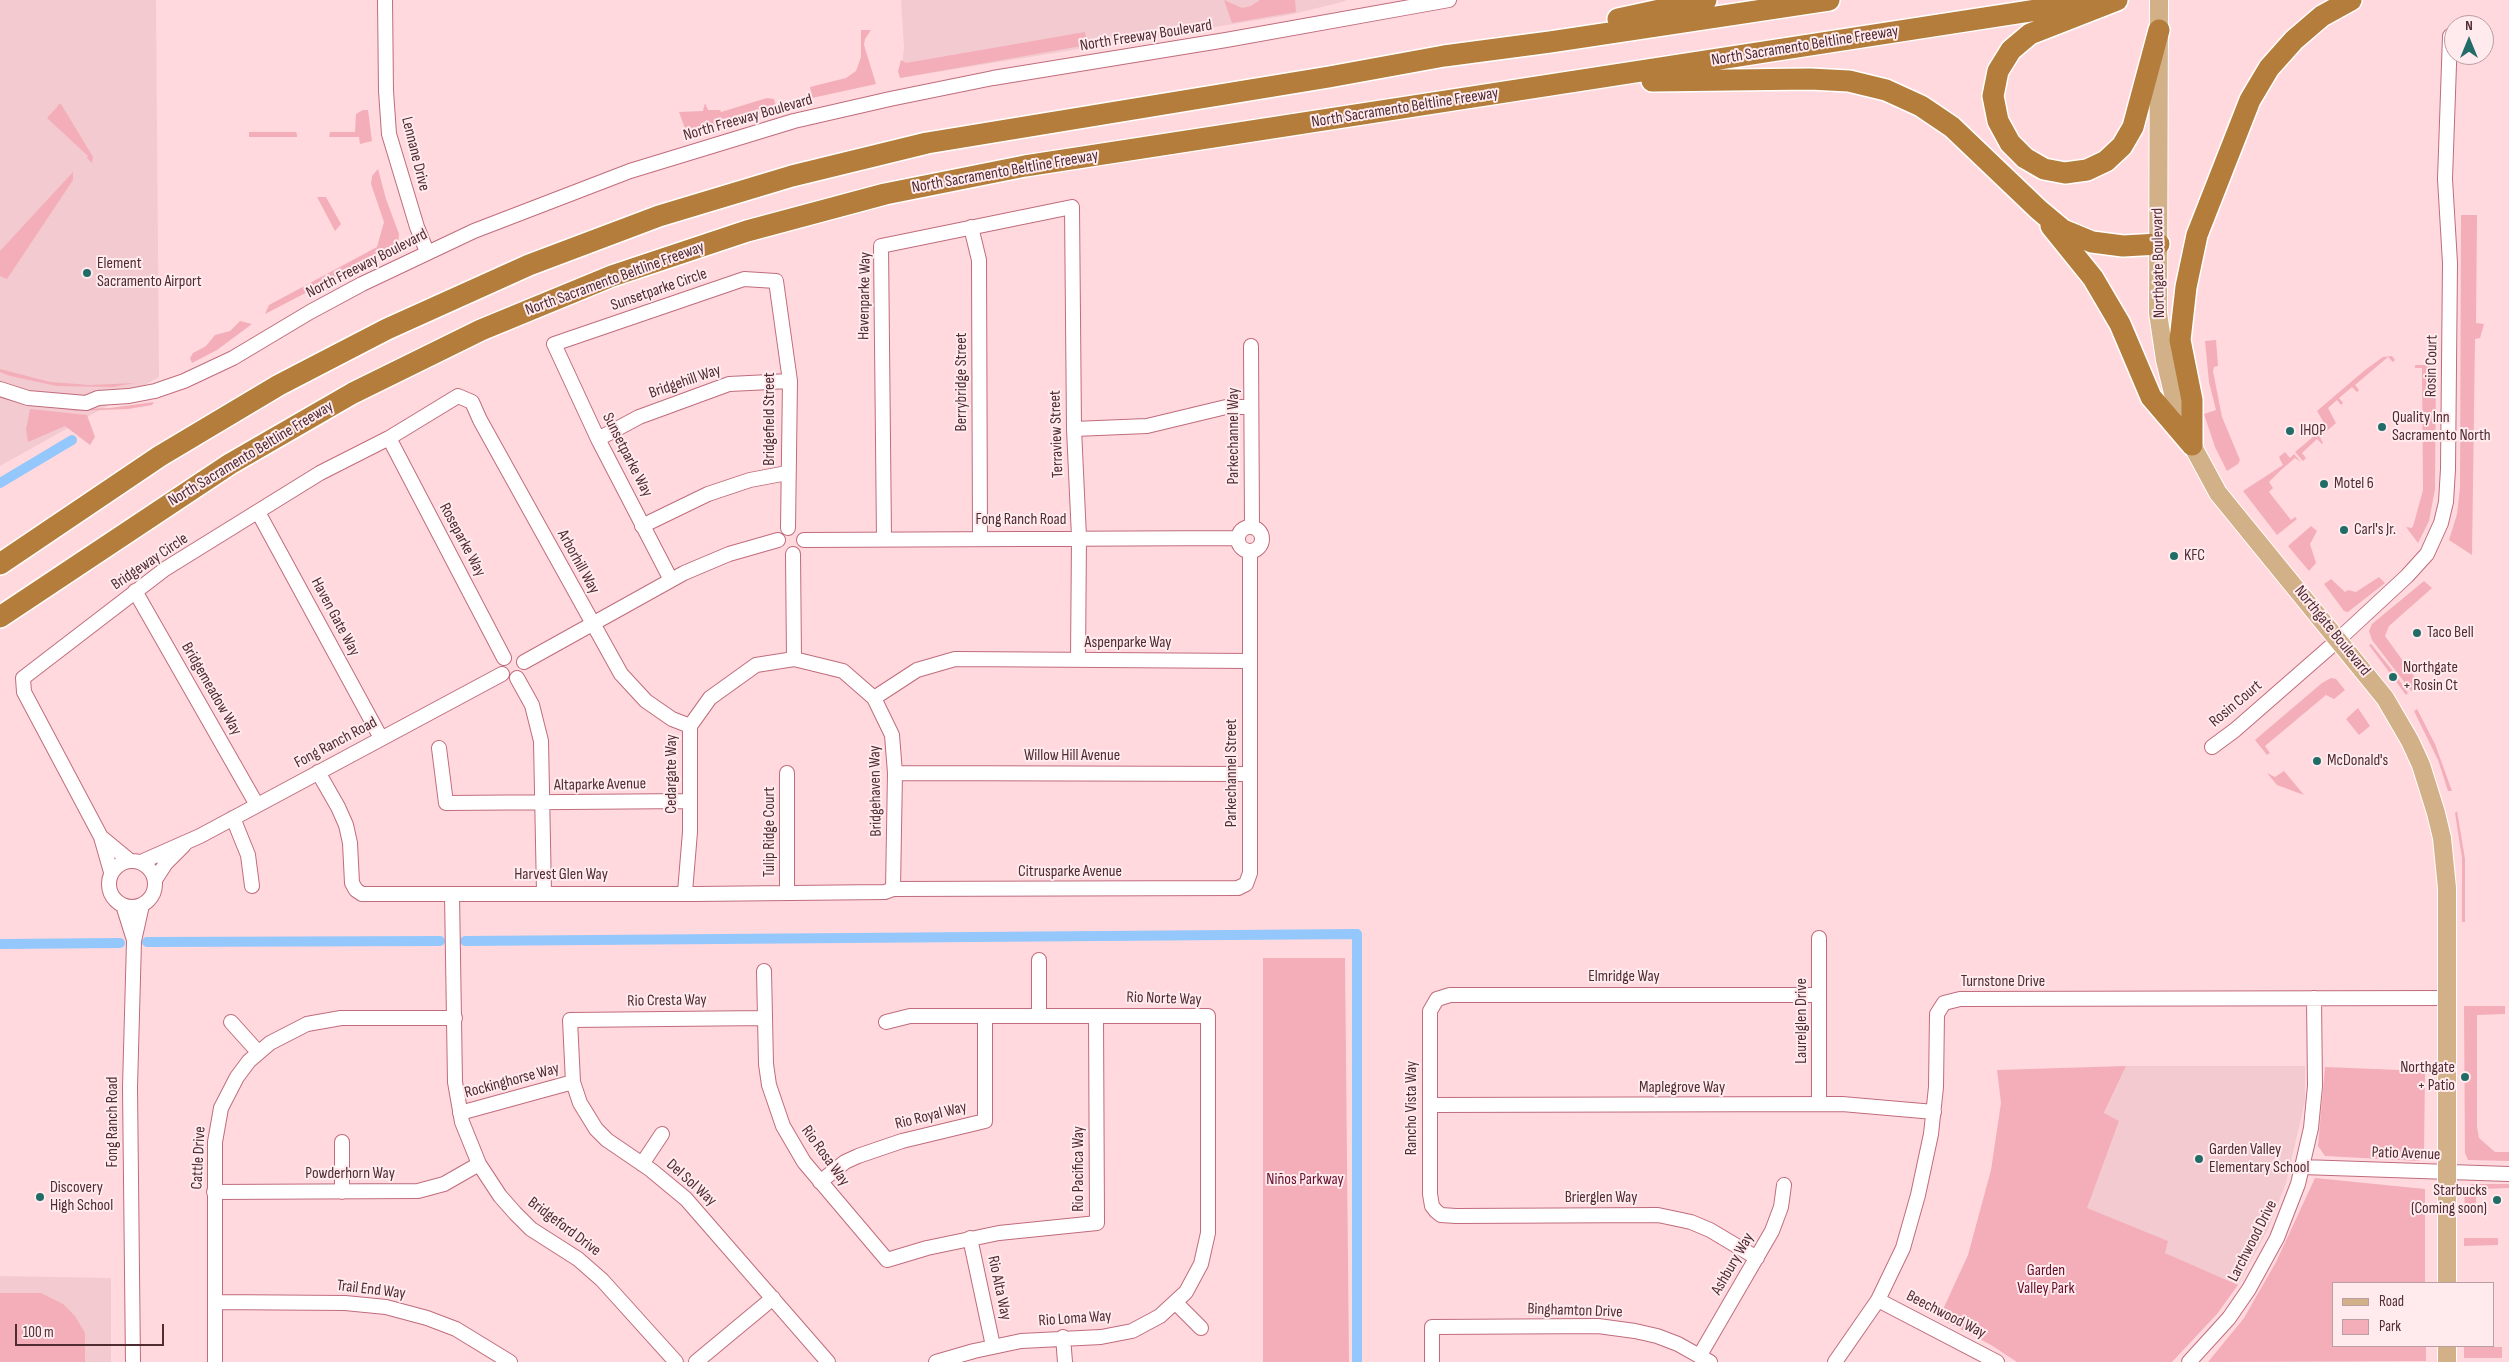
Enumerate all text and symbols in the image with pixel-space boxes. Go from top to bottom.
north arrow [2444,15,2494,65]
street label: North Freeway Boulevard [1079,16,1213,56]
text: N [2465,17,2473,34]
street label: North Sacramento Beltline Freeway [1710,22,1900,70]
street label: North Sacramento Beltline Freeway [1310,84,1500,132]
street label: North Freeway Boulevard [681,90,815,146]
street label: Lennane Drive [397,115,433,193]
street label: North Sacramento Beltline Freeway [910,146,1100,198]
street label: Northgate Boulevard [2148,208,2170,318]
street label: North Freeway Boulevard [303,225,431,303]
street label: North Sacramento Beltline Freeway [523,238,707,320]
street label: Havenparke Way [855,252,875,340]
place label: Element Sacramento Airport [97,254,202,292]
street label: Sunsetparke Circle [608,265,710,315]
marker: Element Sacramento Airport [81,267,93,279]
street label: Berrybridge Street [952,333,972,431]
street label: Rosin Court [2422,335,2442,397]
street label: Bridgehill Way [647,361,723,403]
street label: Bridgefield Street [760,372,780,466]
street label: Parkechannel Way [1224,388,1244,484]
street label: Terraview Street [1046,390,1068,478]
street label: North Sacramento Beltline Freeway [165,397,337,511]
place label: Quality Inn Sacramento North [2392,408,2491,446]
street label: Sunsetparke Way [598,410,656,500]
place label: IHOP [2300,421,2326,441]
marker: Quality Inn Sacramento North [2376,421,2388,433]
marker: IHOP [2284,425,2296,437]
place label: Motel 6 [2334,474,2374,494]
marker: Motel 6 [2318,478,2330,490]
street label: Roseparke Way [435,500,489,580]
street label: Fong Ranch Road [976,510,1066,530]
place label: Carl's Jr. [2354,520,2396,540]
marker: Carl's Jr. [2338,524,2350,536]
street label: Arborhill Way [553,527,603,597]
street label: Bridgeway Circle [108,529,192,595]
place label: KFC [2184,546,2205,566]
marker: KFC [2168,550,2180,562]
street label: Haven Gate Way [306,574,364,660]
street label: Northgate Boulevard [2290,582,2374,680]
place label: Taco Bell [2427,623,2474,643]
marker: Taco Bell [2411,627,2423,639]
street label: Aspenparke Way [1085,633,1171,653]
street label: Bridgemeadow Way [177,639,245,739]
place label: Northgate + Rosin Ct [2403,658,2458,696]
marker: Northgate + Rosin Ct [2387,671,2399,683]
street label: Rosin Court [2206,677,2266,731]
street label: Fong Ranch Road [291,713,381,773]
street label: Parkechannel Street [1222,719,1242,827]
street label: Cedargate Way [662,734,682,814]
street label: Bridgehaven Way [866,745,886,837]
street label: Willow Hill Avenue [1024,746,1120,766]
place label: McDonald's [2327,751,2388,771]
marker: McDonald's [2311,755,2323,767]
street label: Altaparke Avenue [554,775,646,795]
street label: Tulip Ridge Court [760,787,780,877]
street label: Citrusparke Avenue [1018,862,1122,882]
street label: Harvest Glen Way [514,865,608,885]
street label: Elmridge Way [1588,967,1660,987]
street label: Turnstone Drive [1961,972,2045,992]
street label: Laurelglen Drive [1792,978,1812,1064]
street label: Rio Norte Way [1126,988,1202,1010]
street label: Rio Cresta Way [627,991,707,1011]
place label: Northgate + Patio [2400,1058,2455,1096]
street label: Rockinghorse Way [463,1059,561,1103]
street label: Rancho Vista Way [1402,1061,1422,1155]
marker: Northgate + Patio [2459,1071,2471,1083]
street label: Fong Ranch Road [103,1077,123,1167]
street label: Maplegrove Way [1639,1078,1725,1098]
street label: Rio Royal Way [893,1098,969,1134]
street label: Rio Rosa Way [797,1122,853,1190]
street label: Cattle Drive [188,1126,210,1190]
street label: Rio Pacifica Way [1069,1126,1089,1212]
place label: Garden Valley Elementary School [2209,1140,2309,1178]
street label: Patio Avenue [2371,1143,2441,1165]
marker: Garden Valley Elementary School [2193,1153,2205,1165]
street label: Del Sol Way [662,1155,720,1211]
street label: Powderhorn Way [305,1164,395,1184]
park label: Niños Parkway [1266,1170,1344,1190]
place label: Discovery High School [50,1178,113,1216]
place label: Starbucks (Coming soon) [2411,1181,2487,1219]
street label: Brierglen Way [1565,1188,1637,1208]
marker: Discovery High School [34,1191,46,1203]
street label: Bridgeford Drive [524,1193,604,1261]
marker: Starbucks (Coming soon) [2491,1194,2503,1206]
street label: Larchwood Drive [2224,1197,2282,1285]
street label: Ashbury Way [1708,1230,1758,1298]
street label: Rio Alta Way [983,1254,1015,1322]
park label: Garden Valley Park [2017,1261,2075,1299]
street label: Trail End Way [336,1276,406,1304]
legend [2332,1282,2494,1347]
street label: Beechwood Way [1903,1287,1989,1343]
text: Road [2379,1292,2404,1311]
street label: Binghamton Drive [1527,1300,1623,1322]
street label: Rio Loma Way [1038,1307,1112,1331]
scale bar [18,1314,166,1346]
text: Park [2379,1317,2401,1336]
text: 100 m [23,1323,54,1342]

